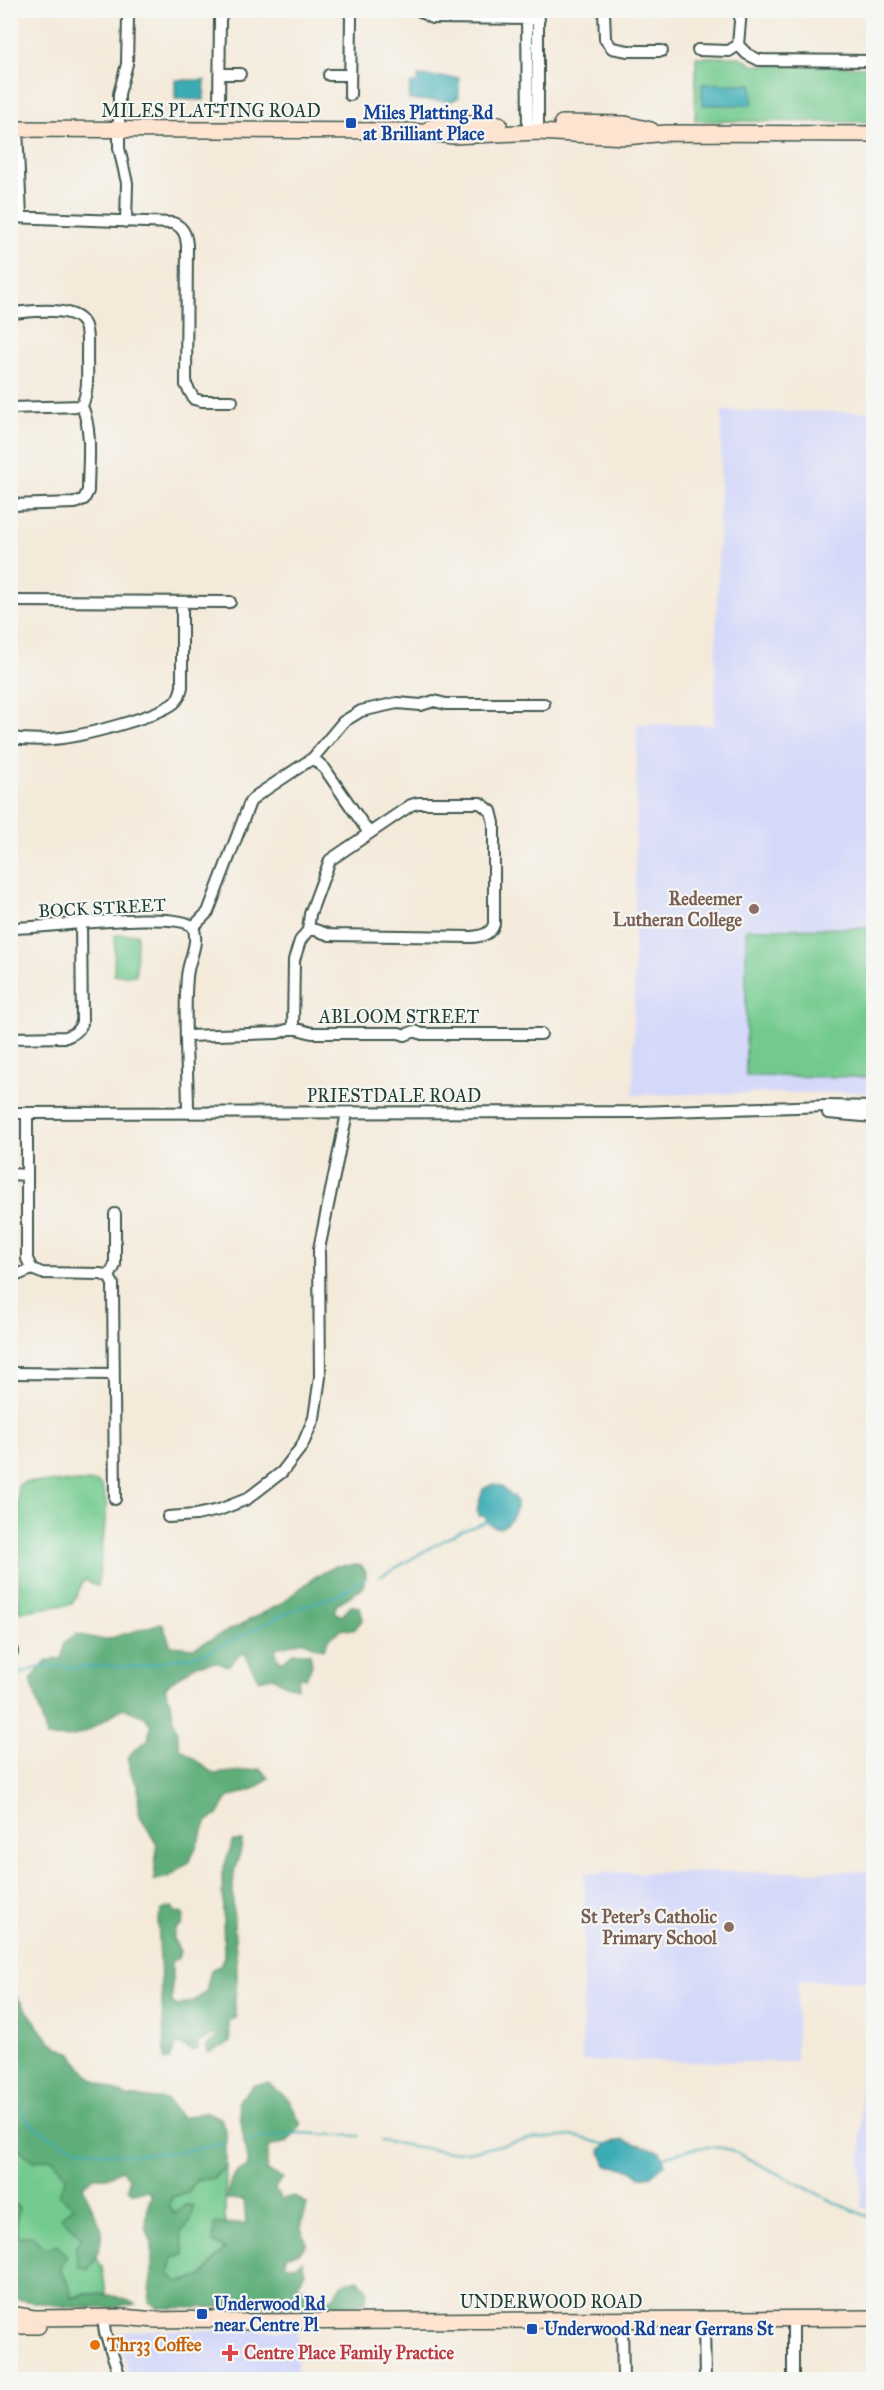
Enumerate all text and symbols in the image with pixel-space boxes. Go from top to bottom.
street label: MILES PLATTING ROAD [101,100,321,122]
place label: Miles Platting Rd at Brilliant Place [363,102,494,145]
marker: Miles Platting Rd at Brilliant Place [344,116,358,130]
place label: Redeemer Lutheran College [613,888,743,932]
street label: BOCK STREET [37,894,167,922]
marker: Redeemer Lutheran College [747,902,761,916]
street label: ABLOOM STREET [318,1006,479,1028]
street label: PRIESTDALE ROAD [307,1085,481,1107]
place label: St Peter's Catholic Primary School [581,1906,718,1950]
marker: St Peter's Catholic Primary School [722,1920,736,1934]
street label: UNDERWOOD ROAD [460,2291,642,2313]
place label: Underwood Rd near Centre Pl [214,2293,327,2336]
marker: Underwood Rd near Centre Pl [195,2307,209,2321]
place label: Underwood Rd near Gerrans St [544,2318,774,2340]
marker: Underwood Rd near Gerrans St [525,2322,539,2336]
place label: Thr33 Coffee [106,2334,202,2357]
marker: Thr33 Coffee [88,2338,102,2352]
place label: Centre Place Family Practice [244,2342,454,2365]
marker: Centre Place Family Practice [221,2344,239,2362]

